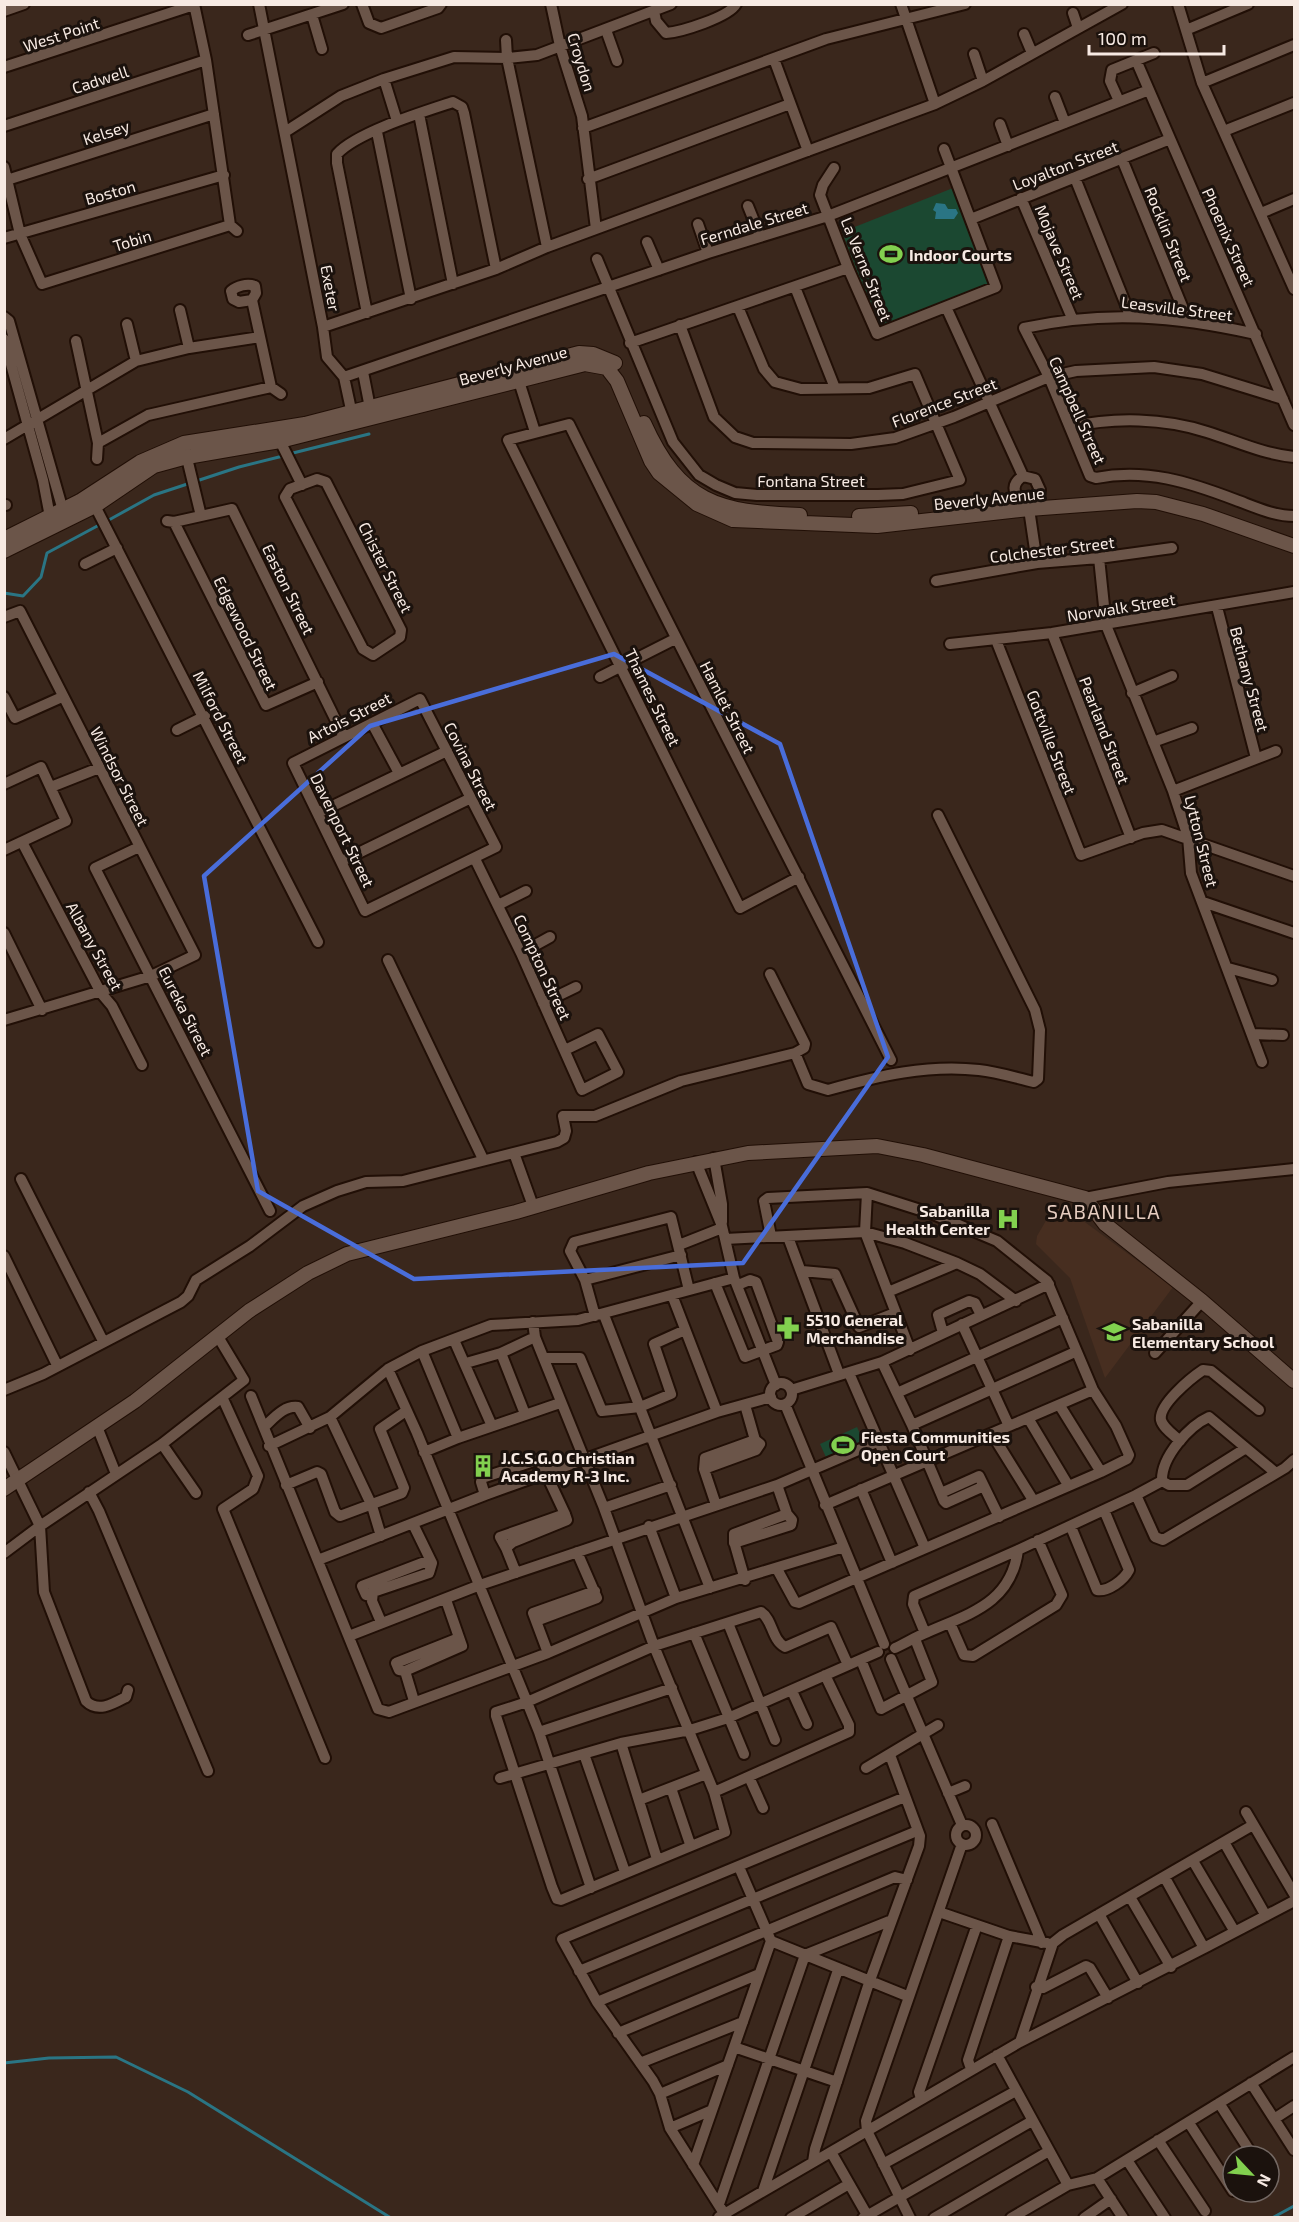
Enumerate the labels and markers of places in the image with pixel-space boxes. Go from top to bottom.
sports icon: Indoor Courts [878,241,904,267]
place label: Indoor Courts [909,245,1012,264]
place label: Sabanilla Health Center [886,1201,990,1238]
hospital icon: Sabanilla Health Center [995,1206,1021,1232]
place label: 5510 General Merchandise [806,1310,904,1347]
place label: Sabanilla Elementary School [1132,1314,1275,1352]
pharmacy icon: 5510 General Merchandise [775,1315,801,1341]
school or university icon: Sabanilla Elementary School [1101,1319,1127,1345]
place label: Fiesta Communities Open Court [861,1427,1010,1464]
sports icon: Fiesta Communities Open Court [830,1432,856,1458]
place label: J.C.S.G.O Christian Academy R-3 Inc. [501,1448,635,1486]
building icon: J.C.S.G.O Christian Academy R-3 Inc. [470,1453,496,1479]

